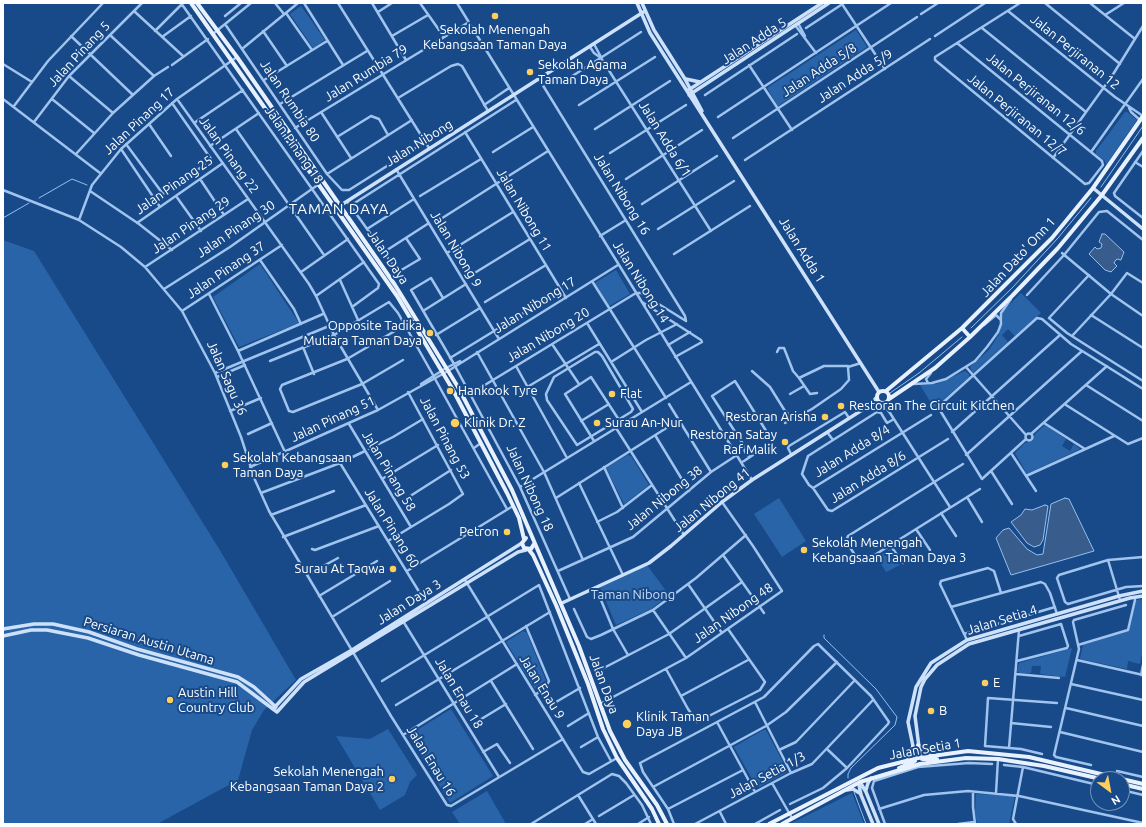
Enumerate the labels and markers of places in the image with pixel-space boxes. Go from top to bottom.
marker: Sekolah Menengah Kebangsaan Taman Daya [490,11,500,21]
place label: Sekolah Menengah Kebangsaan Taman Daya [423,22,567,53]
place label: Sekolah Agama Taman Daya [538,57,627,88]
marker: Sekolah Agama Taman Daya [525,67,535,77]
place label: Opposite Tadika Mutiara Taman Daya [303,318,422,349]
marker: Opposite Tadika Mutiara Taman Daya [425,328,435,338]
place label: Hankook Tyre [458,383,538,399]
marker: Hankook Tyre [445,386,455,396]
place label: Flat [620,386,642,402]
marker: Flat [607,389,617,399]
place label: Restoran The Circuit Kitchen [849,398,1015,414]
marker: Restoran The Circuit Kitchen [836,401,846,411]
place label: Restoran Arisha [725,409,817,425]
marker: Restoran Arisha [820,412,830,422]
place label: Klinik Dr. Z [464,415,526,431]
place label: Surau An-Nur [605,415,682,431]
marker: Klinik Dr. Z [449,417,461,429]
marker: Surau An-Nur [592,418,602,428]
place label: Restoran Satay Raf Malik [690,427,777,458]
marker: Restoran Satay Raf Malik [780,437,790,447]
place label: Sekolah Kebangsaan Taman Daya [233,450,352,481]
marker: Sekolah Kebangsaan Taman Daya [220,460,230,470]
place label: Petron [459,524,499,540]
marker: Petron [502,527,512,537]
place label: Sekolah Menengah Kebangsaan Taman Daya 3 [812,535,966,566]
marker: Sekolah Menengah Kebangsaan Taman Daya 3 [799,545,809,555]
place label: Surau At Taqwa [294,561,385,577]
marker: Surau At Taqwa [388,564,398,574]
place label: E [993,675,1000,691]
marker: E [980,678,990,688]
place label: Austin Hill Country Club [178,685,254,716]
marker: Austin Hill Country Club [165,695,175,705]
place label: B [939,703,947,719]
marker: B [926,706,936,716]
place label: Klinik Taman Daya JB [636,709,709,740]
marker: Klinik Taman Daya JB [621,718,633,730]
place label: Sekolah Menengah Kebangsaan Taman Daya 2 [230,764,384,795]
marker: Sekolah Menengah Kebangsaan Taman Daya 2 [387,774,397,784]

